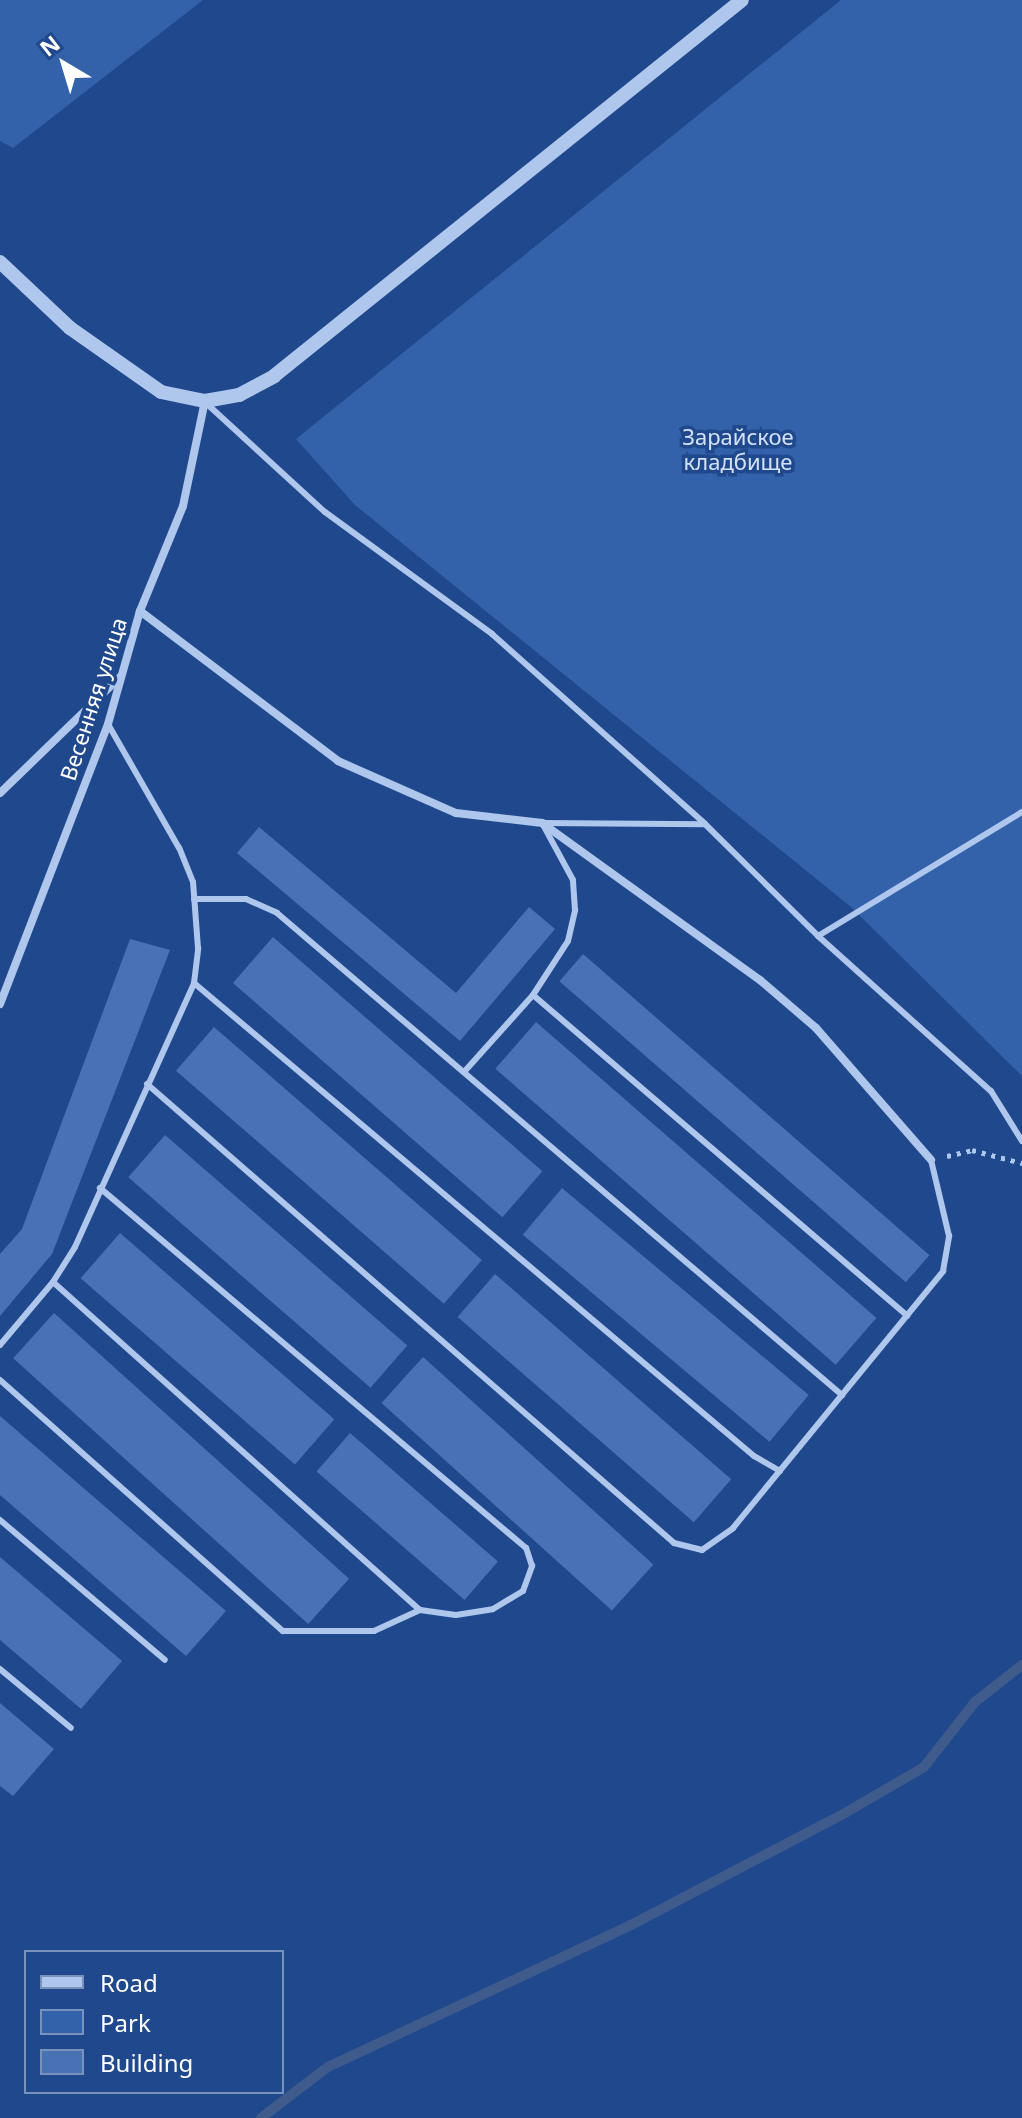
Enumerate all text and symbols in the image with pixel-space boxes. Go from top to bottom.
north arrow [24,24,104,104]
text: N [33,28,66,62]
park label: Зарайское кладбище [682,423,794,474]
street label: Весенняя улица [54,614,132,784]
legend [24,1950,284,2094]
text: Road [100,1966,158,1999]
text: Park [100,2006,151,2039]
text: Building [100,2046,193,2079]

